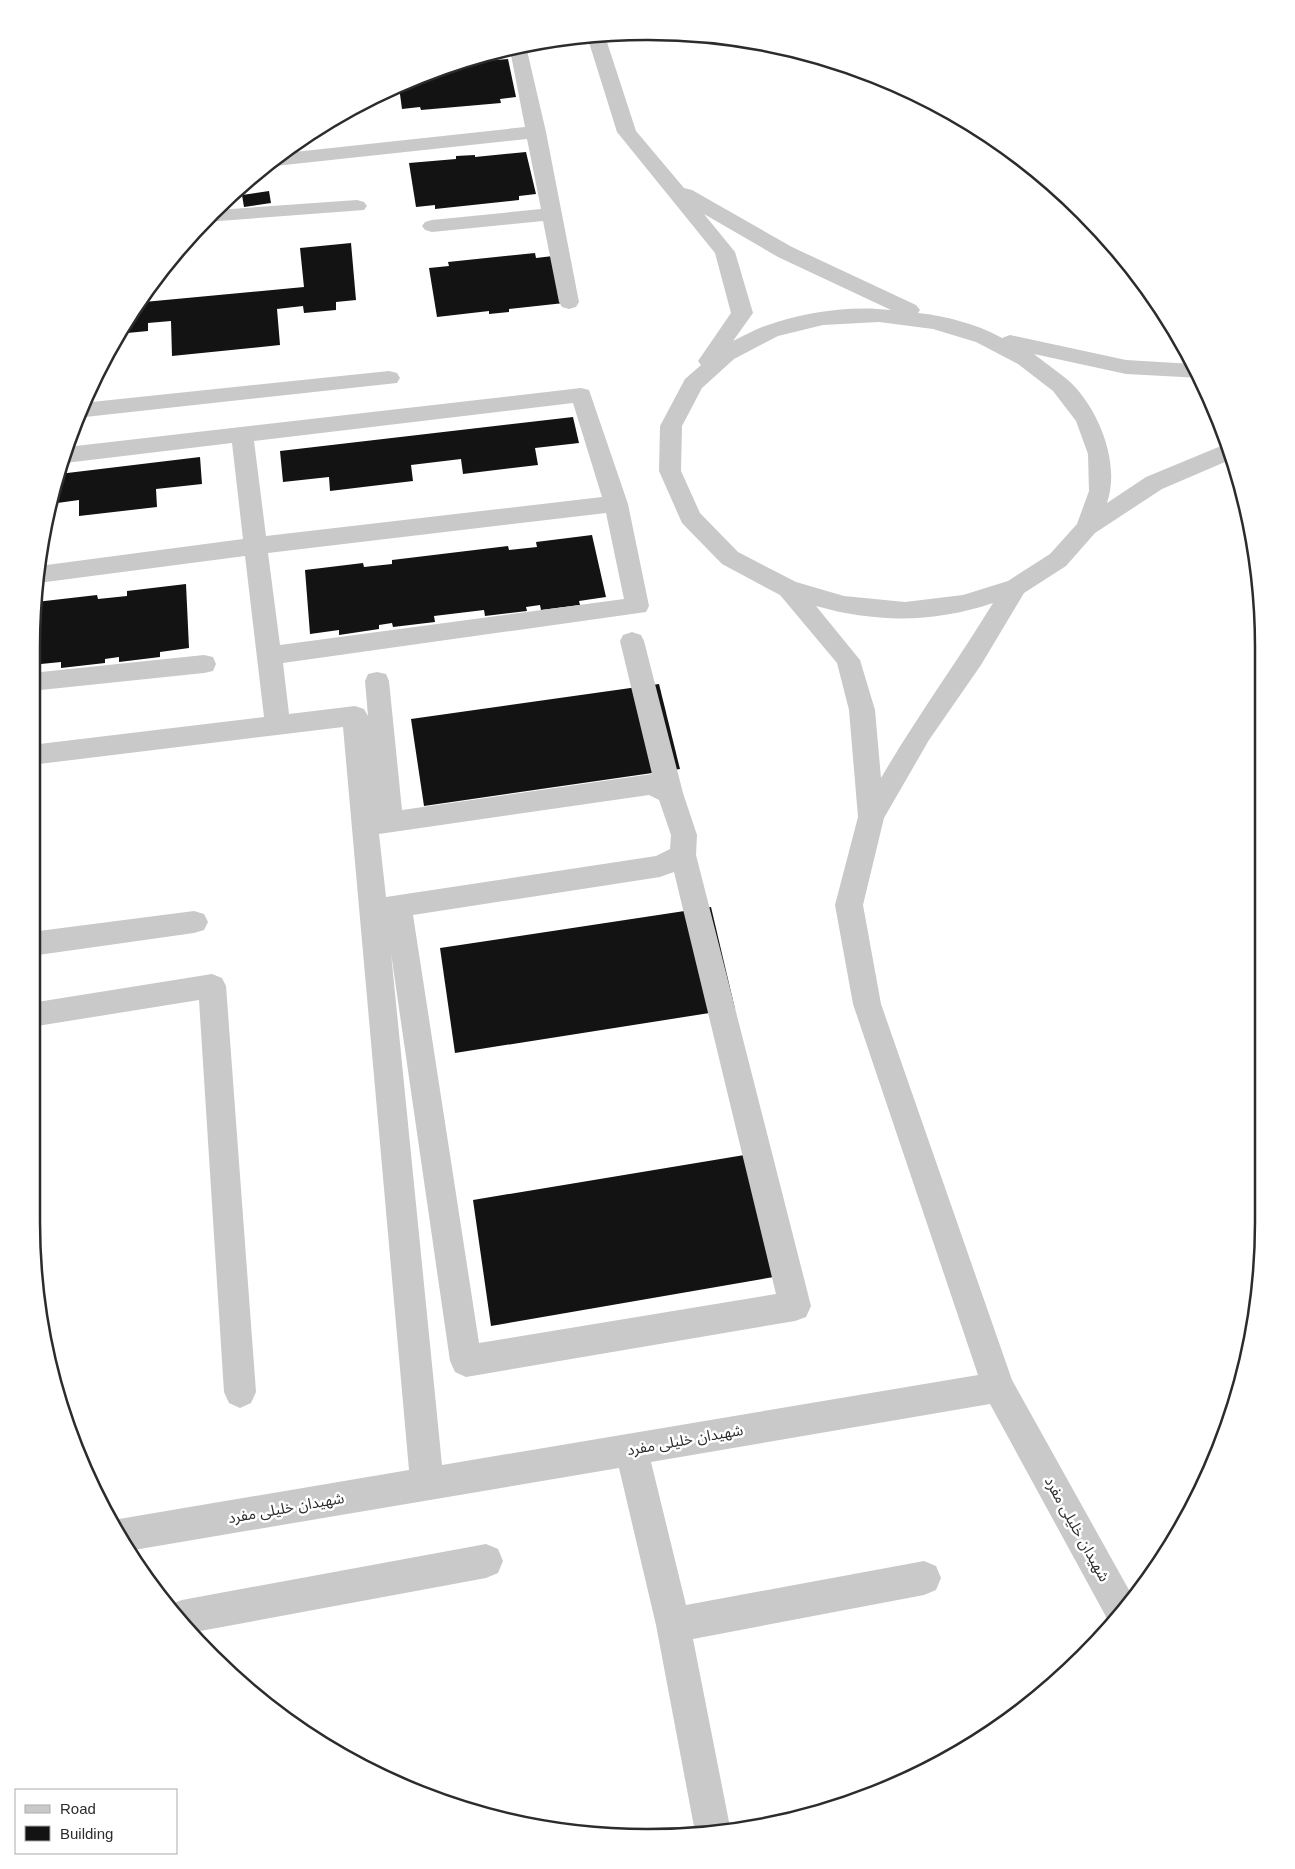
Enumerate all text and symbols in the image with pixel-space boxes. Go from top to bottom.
street label: شهیدان خلیلی مفرد [626,1421,745,1459]
street label: شهیدان خلیلی مفرد [1041,1473,1113,1585]
street label: شهیدان خلیلی مفرد [227,1489,346,1527]
legend [15,1789,178,1854]
text: Road [60,1800,96,1817]
text: Building [60,1825,113,1842]

